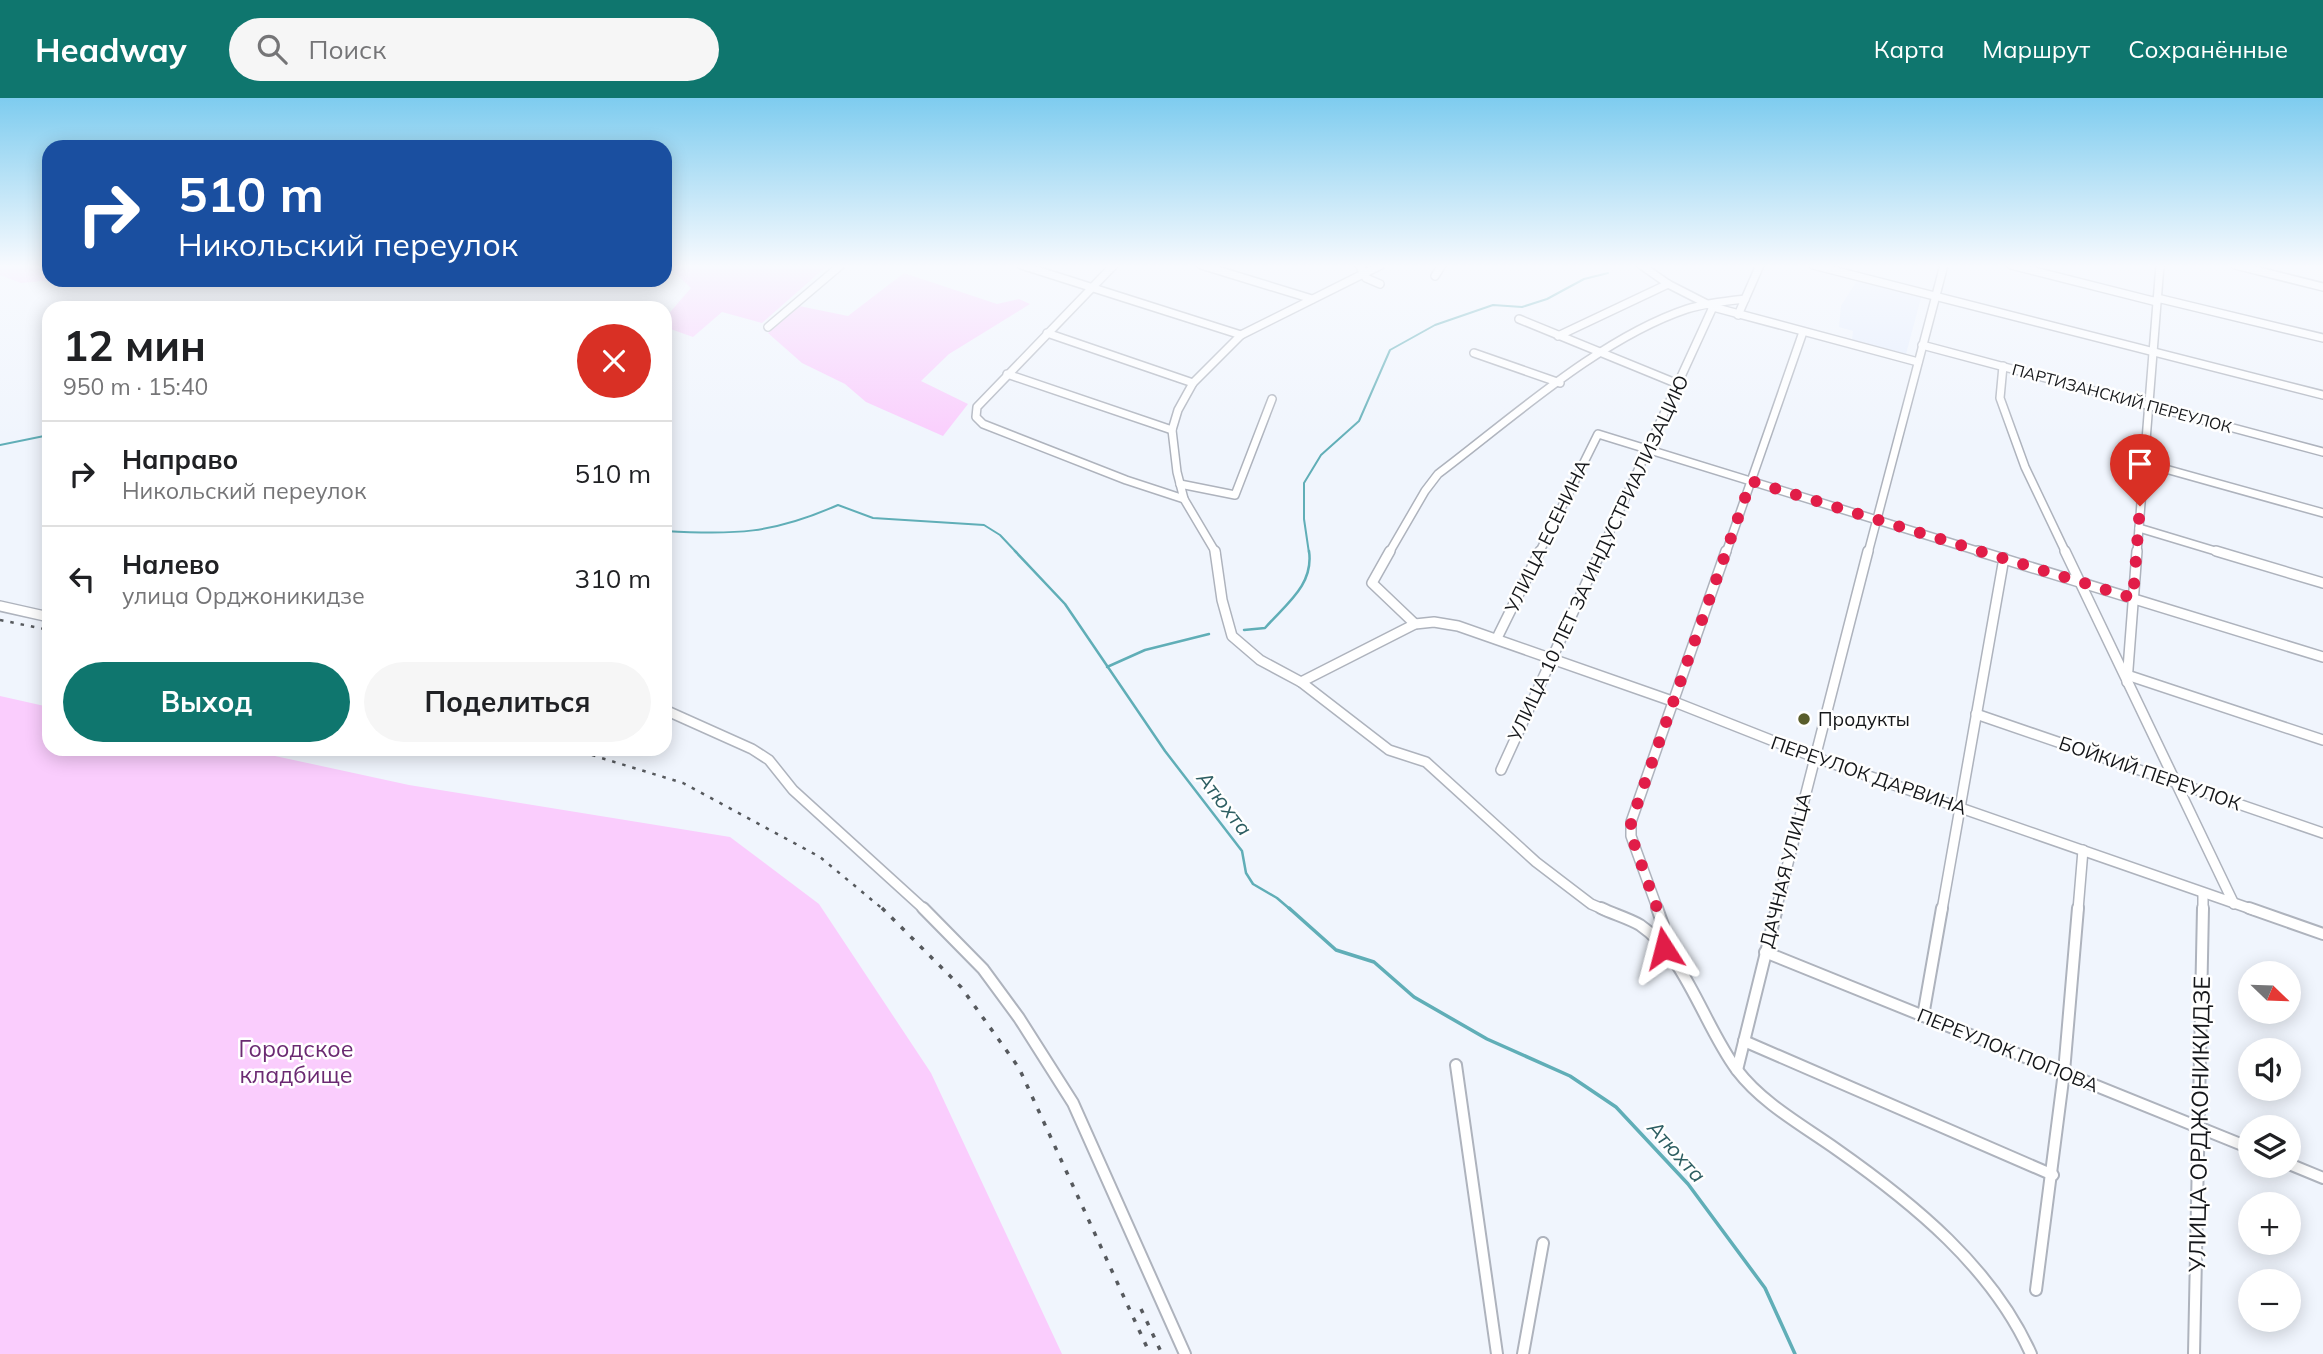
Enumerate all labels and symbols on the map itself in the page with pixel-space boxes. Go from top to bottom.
street label: ПАРТИЗАНСКИЙ ПЕРЕУЛОК [2010,359,2235,437]
street label: УЛИЦА 10 ЛЕТ ЗА ИНДУСТРИАЛИЗАЦИЮ [1502,371,1694,746]
pin [2110,434,2170,506]
street label: УЛИЦА ЕСЕНИНА [1499,455,1595,618]
place label: Продукты [1818,707,1910,731]
marker: Продукты [1796,711,1812,727]
street label: ПЕРЕУЛОК ДАРВИНА [1768,730,1970,820]
street label: БОЙКИЙ ПЕРЕУЛОК [2056,731,2245,816]
water label: Атюхта [1191,765,1258,840]
street label: ДАЧНАЯ УЛИЦА [1754,790,1816,950]
position arrow [1627,911,1701,985]
north arrow [2238,961,2301,1024]
street label: УЛИЦА ОРДЖОНИКИДЗЕ [2182,976,2216,1273]
street label: ПЕРЕУЛОК ПОПОВА [1914,1003,2102,1097]
park label: Городское кладбище [239,1034,353,1089]
water label: Атюхта [1642,1114,1712,1188]

